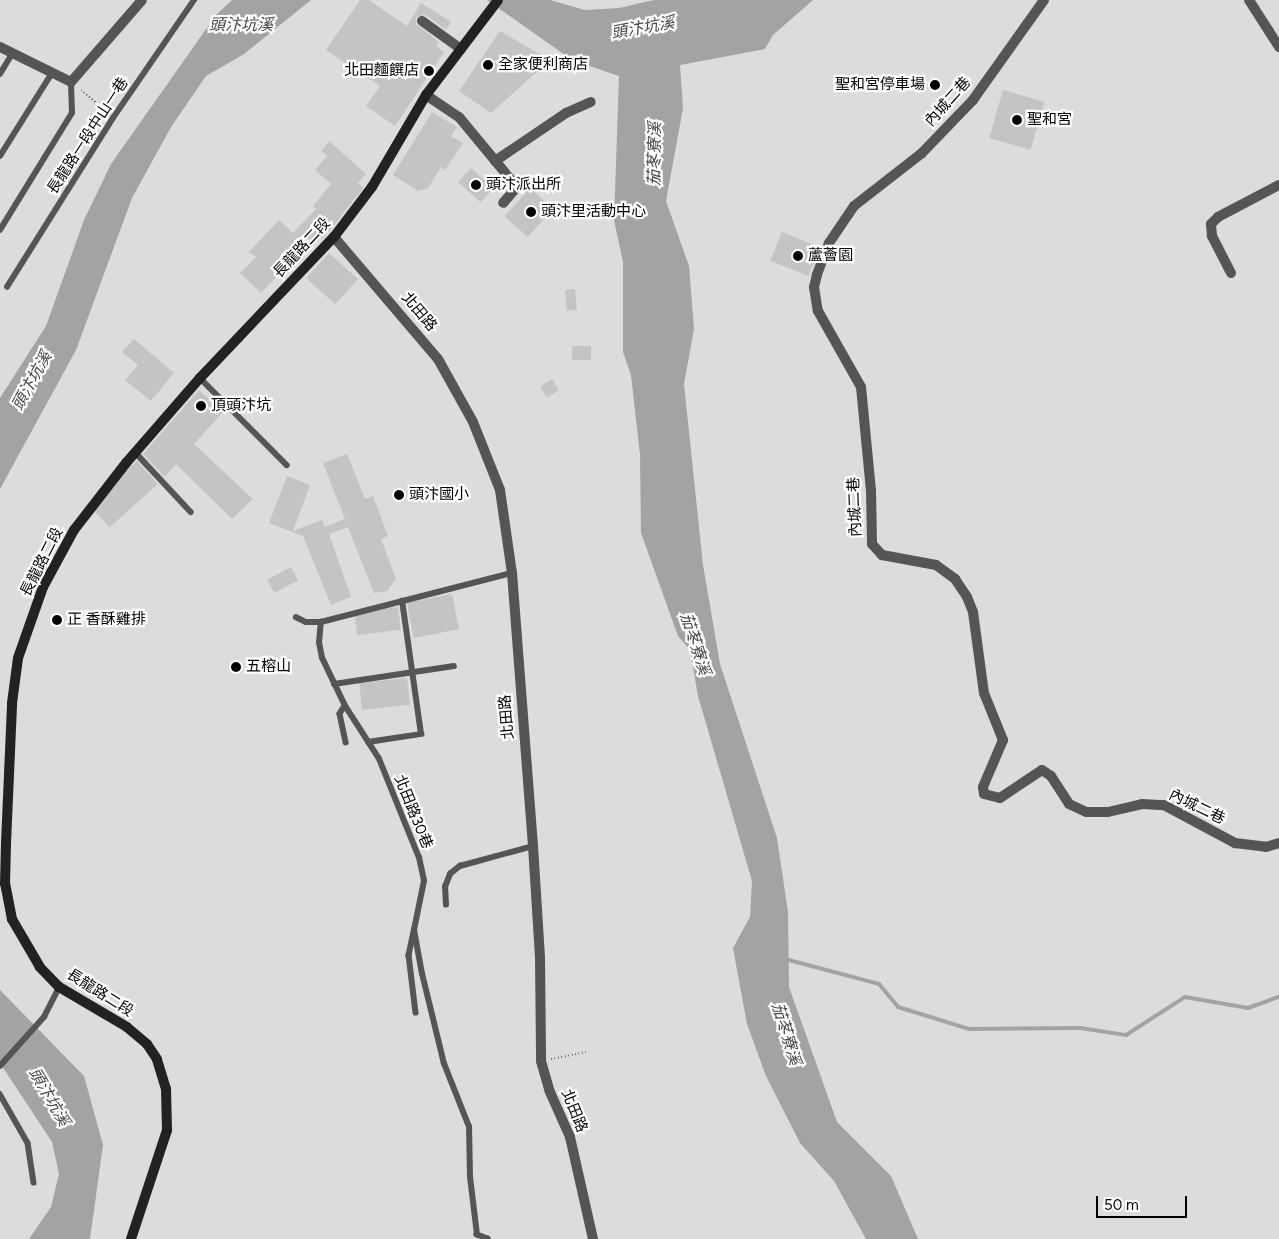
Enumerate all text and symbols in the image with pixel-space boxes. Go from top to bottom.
water label: 頭汴坑溪 [610,13,676,43]
water label: 頭汴坑溪 [209,15,273,35]
place label: 全家便利商店 [498,56,588,74]
marker: 全家便利商店 [482,59,494,71]
place label: 北田麵饌店 [344,62,419,80]
marker: 北田麵饌店 [423,65,435,77]
street label: 長龍路一段中山一巷 [44,74,132,198]
street label: 內城二巷 [921,74,975,130]
place label: 聖和宮停車場 [835,76,925,94]
marker: 聖和宮停車場 [929,79,941,91]
place label: 聖和宮 [1027,111,1072,129]
marker: 聖和宮 [1011,114,1023,126]
water label: 茄苳寮溪 [645,122,665,186]
place label: 頭汴派出所 [486,176,561,194]
marker: 頭汴派出所 [470,179,482,191]
place label: 頭汴里活動中心 [541,203,646,221]
marker: 頭汴里活動中心 [525,206,537,218]
street label: 長龍路二段 [270,214,334,282]
place label: 蘆薈園 [808,247,853,265]
marker: 蘆薈園 [792,250,804,262]
street label: 北田路 [398,289,440,335]
water label: 頭汴坑溪 [8,348,56,414]
place label: 頂頭汴坑 [211,397,271,415]
marker: 頂頭汴坑 [195,400,207,412]
street label: 內城二巷 [845,477,865,537]
place label: 頭汴國小 [409,486,469,504]
marker: 頭汴國小 [393,489,405,501]
street label: 長龍路二段 [17,525,67,599]
place label: 正 香酥雞排 [67,611,146,629]
water label: 茄苳寮溪 [676,611,714,677]
marker: 正 香酥雞排 [51,614,63,626]
place label: 五榕山 [246,658,291,676]
marker: 五榕山 [230,661,242,673]
street label: 北田路 [496,694,518,740]
street label: 北田路30巷 [390,773,436,851]
street label: 內城二巷 [1166,786,1228,828]
street label: 長龍路二段 [63,965,137,1021]
water label: 茄苳寮溪 [767,1001,805,1067]
water label: 頭汴坑溪 [25,1064,73,1130]
street label: 北田路 [557,1087,591,1135]
scale bar [1099,1186,1190,1218]
text: 50 m [1104,1196,1139,1214]

